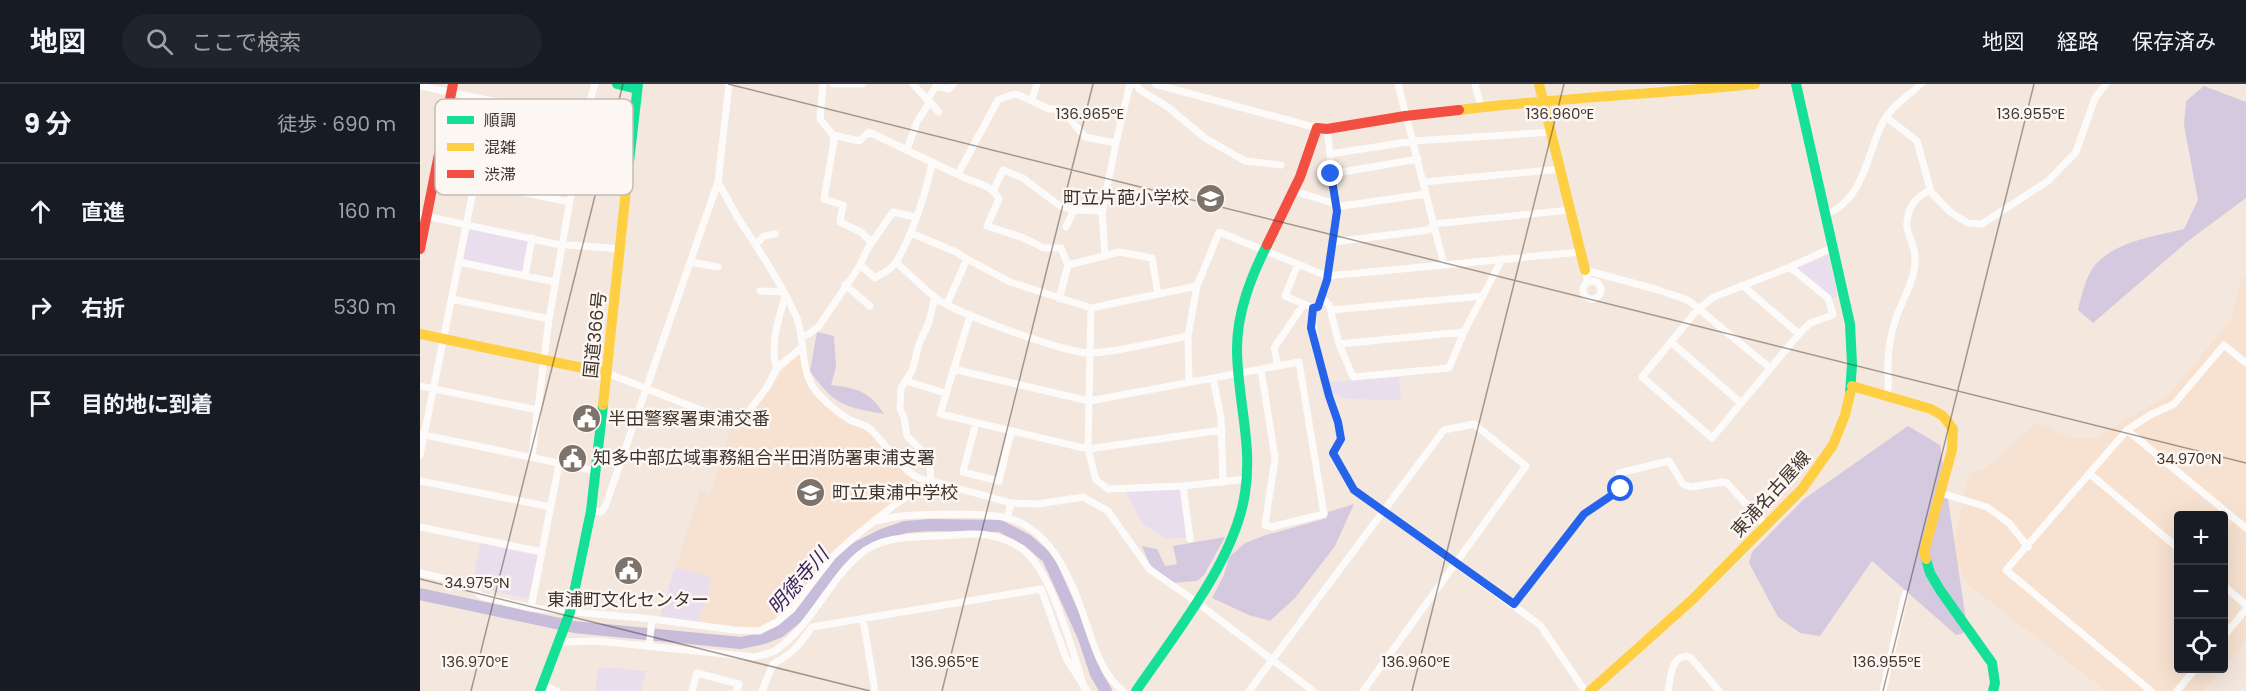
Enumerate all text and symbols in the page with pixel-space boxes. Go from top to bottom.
search box [122,14,542,68]
text: 地図 [30,22,86,61]
icon: search [143,25,176,58]
text: ここで検索 [191,27,301,58]
text: 地図 [1982,27,2024,56]
text: 経路 [2057,27,2099,56]
text: 保存済み [2132,27,2216,56]
legend [435,99,633,195]
text: 136.965°E [1056,103,1124,124]
text: 136.960°E [1526,103,1594,124]
text: 136.955°E [1997,103,2065,124]
text: 9 分 [24,106,72,142]
text: 順調 [484,109,516,132]
text: 徒歩 · 690 m [277,110,396,138]
text: 混雑 [484,136,516,159]
route end [1317,160,1343,186]
text: 渋滞 [484,163,516,186]
school or university icon: 町立片葩小学校 [1194,182,1226,214]
place label: 町立片葩小学校 [1063,185,1189,210]
icon: ahead [24,195,57,228]
text: 直進 [81,197,125,228]
text: 160 m [338,197,396,225]
street label: 国道366号 [577,290,612,380]
icon: right [24,291,57,324]
text: 右折 [81,293,125,324]
text: 530 m [333,293,396,321]
icon: arrive [24,387,57,420]
text: 目的地に到着 [81,389,213,420]
public building icon: 半田警察署東浦交番 [571,403,603,435]
place label: 半田警察署東浦交番 [608,406,770,431]
public building icon: 知多中部広域事務組合半田消防署東浦支署 [556,442,588,474]
place label: 知多中部広域事務組合半田消防署東浦支署 [593,445,935,470]
street label: 東浦名古屋線 [1725,445,1816,542]
text: 34.970°N [2156,448,2222,469]
route start [1607,475,1633,501]
school or university icon: 町立東浦中学校 [795,477,827,509]
place label: 町立東浦中学校 [832,480,958,505]
map controls [2174,511,2228,673]
button: + [2174,511,2228,565]
water label: 明徳寺川 [761,540,836,620]
public building icon: 東浦町文化センター [612,555,644,587]
button: − [2174,565,2228,619]
text: 34.975°N [444,572,510,593]
place label: 東浦町文化センター [547,587,709,612]
button: locate [2174,619,2228,673]
text: 136.970°E [441,651,509,672]
text: 136.965°E [911,651,979,672]
text: 136.960°E [1382,651,1450,672]
text: 136.955°E [1853,651,1921,672]

